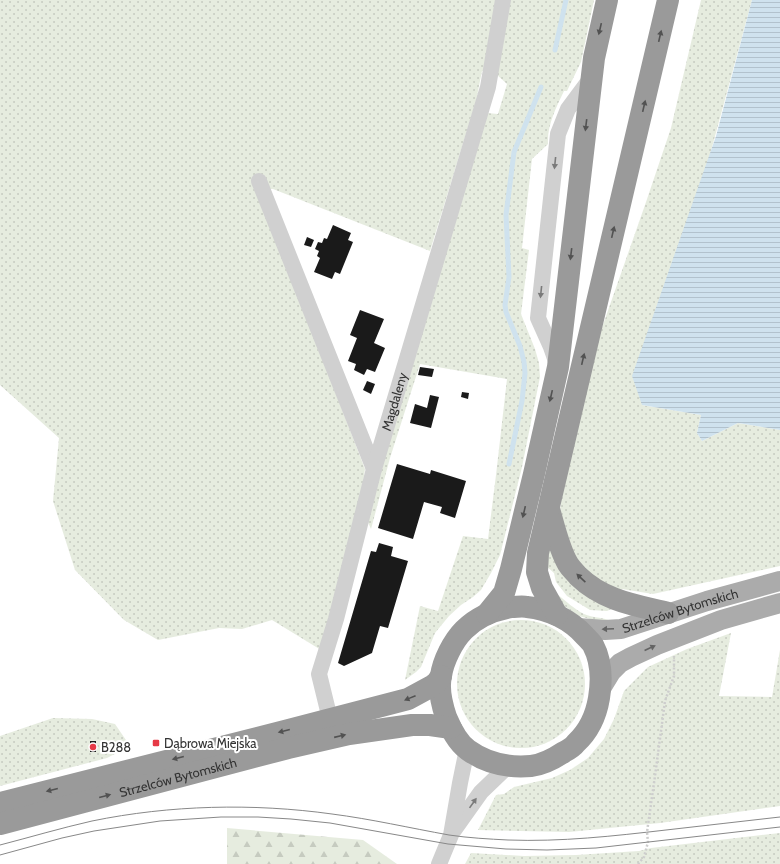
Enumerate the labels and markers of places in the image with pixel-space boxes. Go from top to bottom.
place label: Dąbrowa Miejska [164,735,257,752]
marker: Dąbrowa Miejska [151,738,161,748]
place label: B288 [101,739,131,755]
marker: B288 [88,742,98,752]

